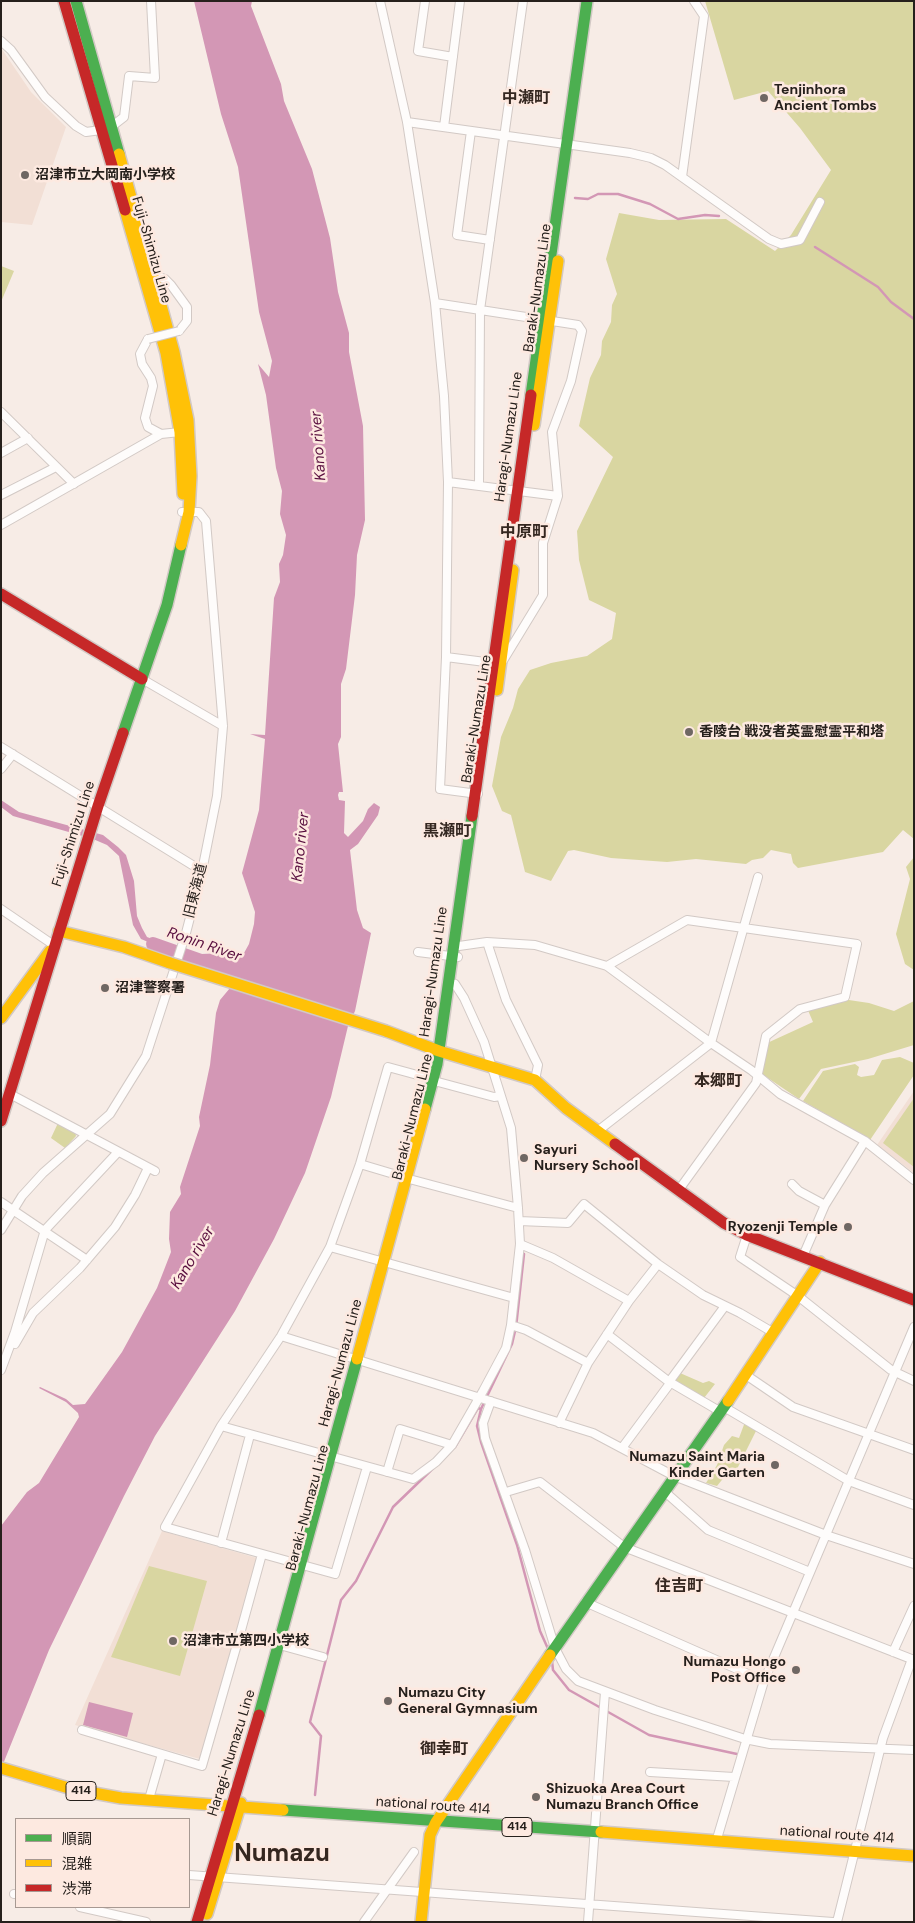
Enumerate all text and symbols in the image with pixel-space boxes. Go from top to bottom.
place label: Tenjinhora Ancient Tombs [774,82,877,114]
district label: 中瀬町 [502,89,550,109]
marker: Tenjinhora Ancient Tombs [758,92,770,104]
place label: 沼津市立大岡南小学校 [35,167,175,183]
marker: 沼津市立大岡南小学校 [19,169,31,181]
street label: Fuji-Shimizu Line [128,195,174,305]
street label: Baraki-Numazu Line [521,223,555,353]
street label: Haragi-Numazu Line [492,371,526,503]
water label: Kano river [308,411,330,481]
district label: 中原町 [500,523,548,543]
street label: Baraki-Numazu Line [459,654,495,784]
place label: 香陵台 戦没者英霊慰霊平和塔 [699,724,884,740]
marker: 香陵台 戦没者英霊慰霊平和塔 [683,726,695,738]
street label: Fuji-Shimizu Line [49,779,99,889]
water label: Kano river [288,811,314,883]
district label: 黒瀬町 [423,822,471,842]
street label: 旧東海道 [181,862,211,920]
street label: Haragi-Numazu Line [417,906,451,1038]
water label: Ronin River [165,924,243,966]
place label: 沼津警察署 [115,980,185,996]
marker: 沼津警察署 [99,982,111,994]
street label: Baraki-Numazu Line [389,1052,437,1182]
district label: 本郷町 [694,1072,742,1092]
place label: Sayuri Nursery School [534,1142,638,1174]
marker: Sayuri Nursery School [518,1152,530,1164]
place label: Ryozenji Temple [728,1219,838,1235]
marker: Ryozenji Temple [842,1221,854,1233]
water label: Kano river [167,1223,219,1293]
street label: Haragi-Numazu Line [316,1297,366,1429]
street label: Baraki-Numazu Line [283,1443,333,1573]
place label: Numazu Saint Maria Kinder Garten [629,1449,765,1481]
marker: Numazu Saint Maria Kinder Garten [769,1459,781,1471]
district label: 住吉町 [655,1577,703,1597]
place label: 沼津市立第四小学校 [183,1633,309,1649]
marker: 沼津市立第四小学校 [167,1635,179,1647]
place label: Numazu Hongo Post Office [683,1654,786,1686]
marker: Numazu Hongo Post Office [790,1664,802,1676]
place label: Numazu City General Gymnasium [398,1685,538,1718]
street label: Haragi-Numazu Line [205,1688,259,1818]
marker: Numazu City General Gymnasium [382,1695,394,1707]
district label: 御幸町 [420,1740,468,1760]
place label: Shizuoka Area Court Numazu Branch Office [546,1781,699,1814]
road number: 414 [66,1782,96,1800]
marker: Shizuoka Area Court Numazu Branch Office [530,1791,542,1803]
street label: national route 414 [375,1794,491,1818]
legend [15,1818,190,1908]
road number: 414 [502,1818,532,1836]
street label: national route 414 [779,1823,895,1847]
text: 順調 [62,1829,92,1849]
district label: Numazu [234,1841,330,1869]
text: 混雑 [62,1854,92,1874]
text: 渋滞 [62,1879,92,1899]

